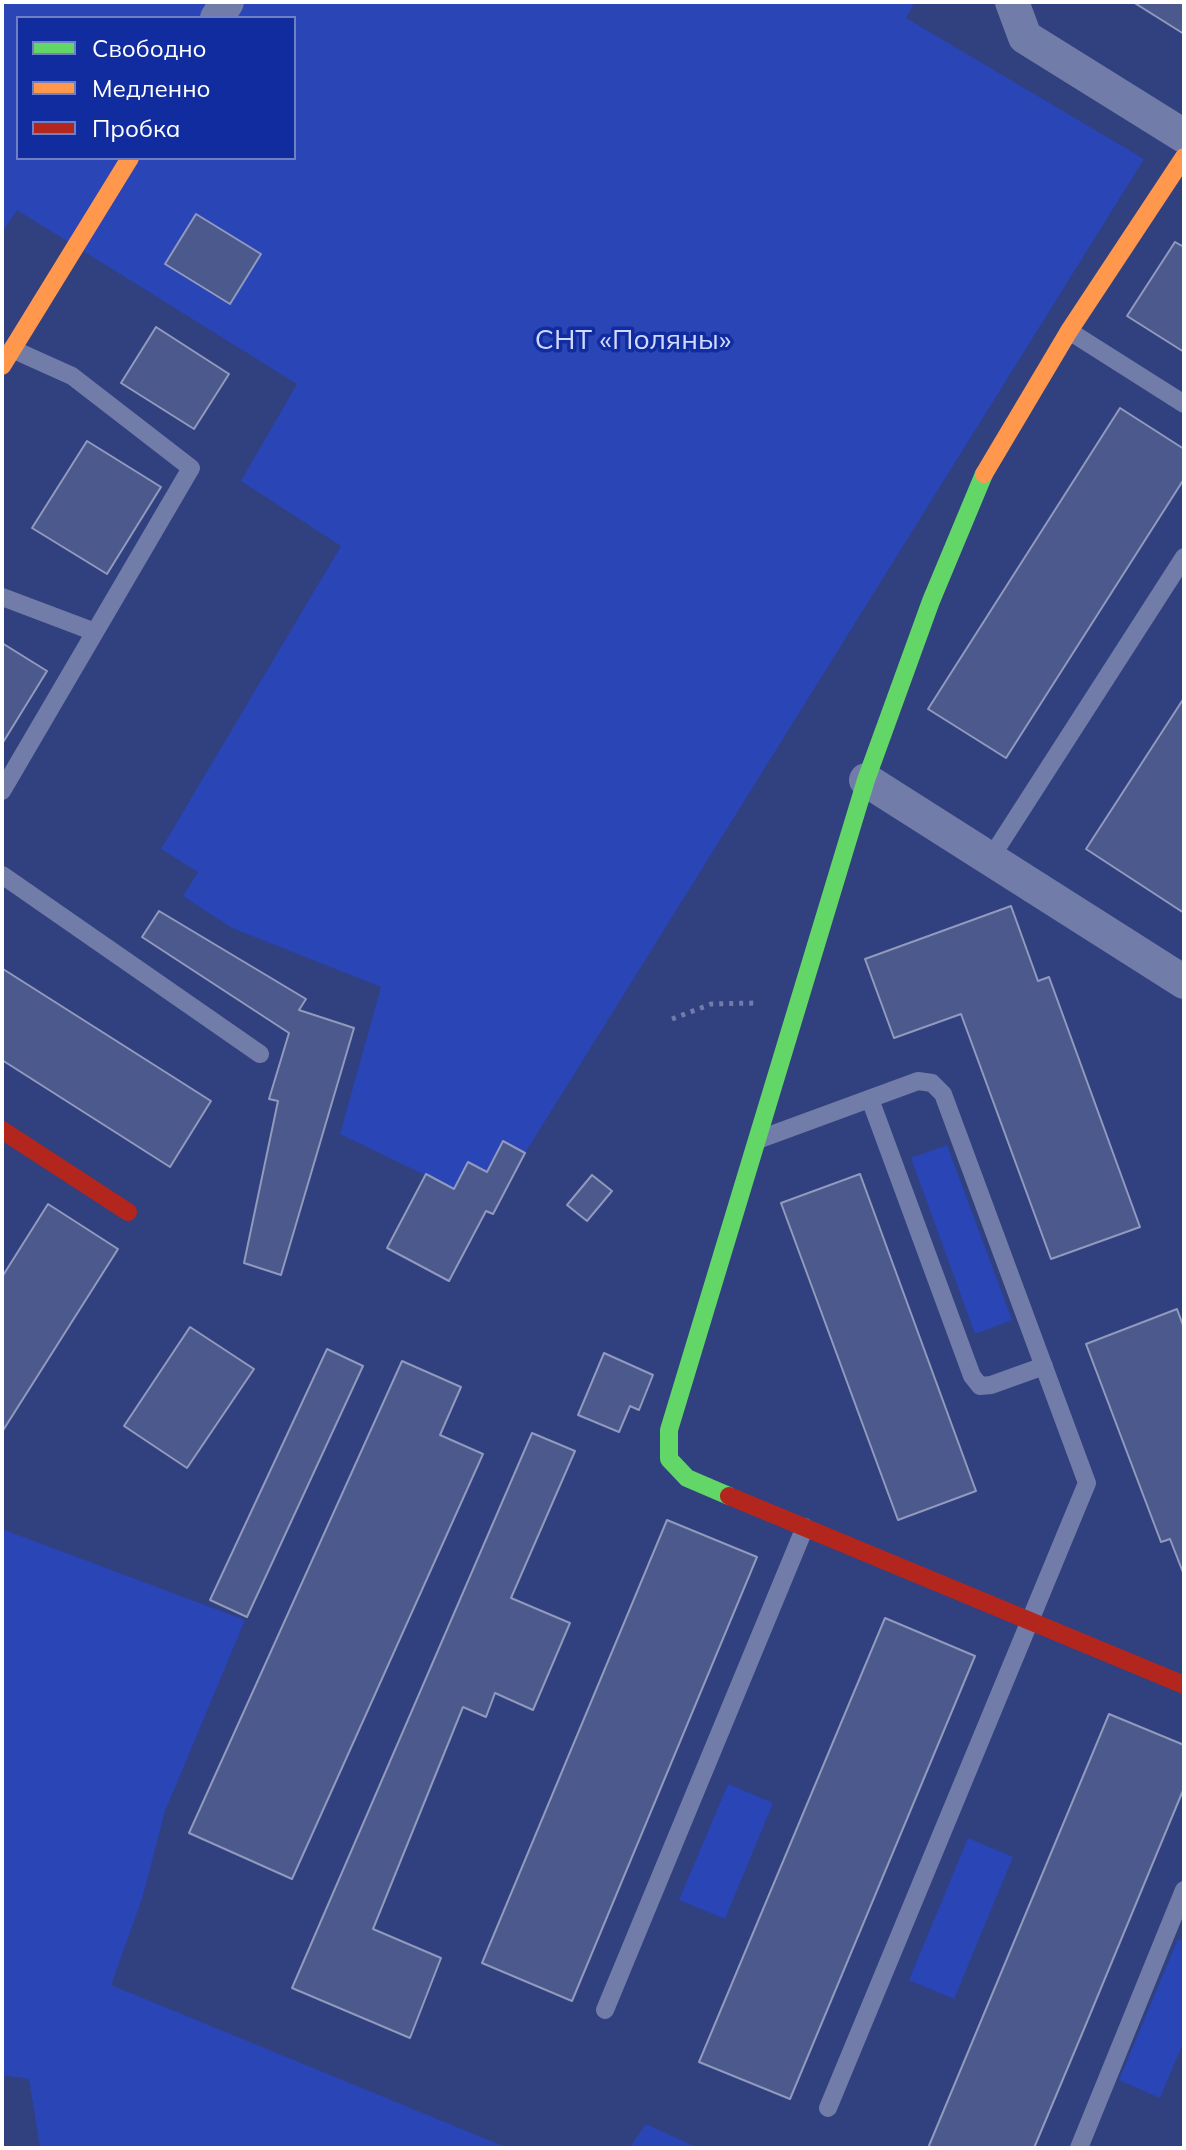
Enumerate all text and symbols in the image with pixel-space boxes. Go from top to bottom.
legend [16,16,296,160]
text: Свободно [92,33,207,63]
text: Медленно [92,73,211,103]
text: Пробка [92,113,180,143]
park label: СНТ «Поляны» [535,324,731,358]

